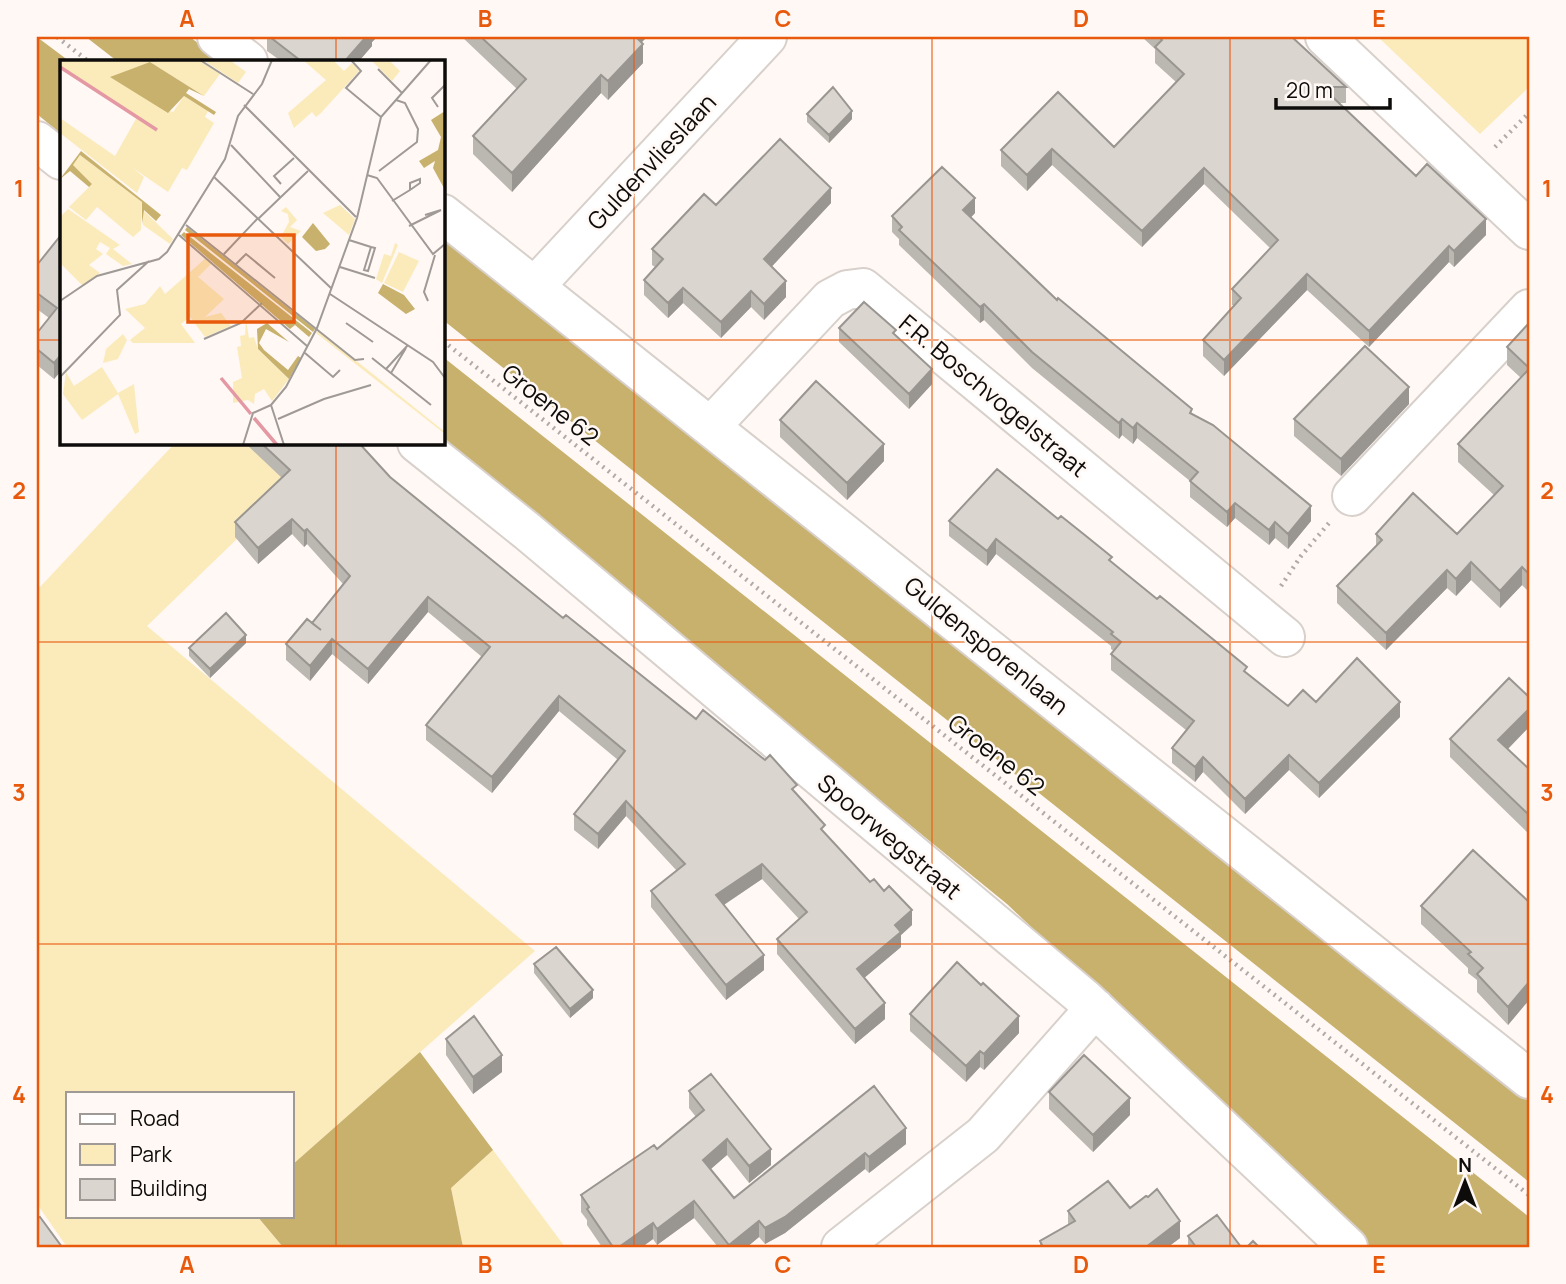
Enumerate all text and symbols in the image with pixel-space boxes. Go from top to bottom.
text: A [179,2,195,34]
text: B [478,2,492,34]
text: C [775,2,792,34]
text: D [1073,2,1089,34]
text: E [1372,2,1386,34]
inset map [60,60,444,444]
scale bar [1276,66,1389,110]
text: 20 m [1286,76,1333,104]
street label: Guldenvlieslaan [579,86,723,236]
text: 1 [14,172,24,204]
text: 1 [1542,172,1552,204]
street label: F.R. Boschvogelstraat [893,306,1095,484]
street label: Groene 62 [496,356,606,452]
text: 2 [12,474,26,506]
text: 2 [1540,474,1554,506]
street label: Guldensporenlaan [898,568,1076,722]
street label: Groene 62 [942,706,1052,802]
street label: Spoorwegstraat [811,766,969,906]
text: 3 [12,776,26,808]
text: 3 [1540,776,1554,808]
text: 4 [12,1078,26,1110]
text: 4 [1540,1078,1554,1110]
legend [66,1092,294,1218]
text: Road [130,1104,180,1132]
text: Park [130,1140,172,1168]
north arrow [1430,1148,1500,1218]
text: N [1458,1152,1472,1178]
text: Building [130,1174,207,1202]
text: A [179,1248,195,1280]
text: B [478,1248,492,1280]
text: C [775,1248,792,1280]
text: D [1073,1248,1089,1280]
text: E [1372,1248,1386,1280]

